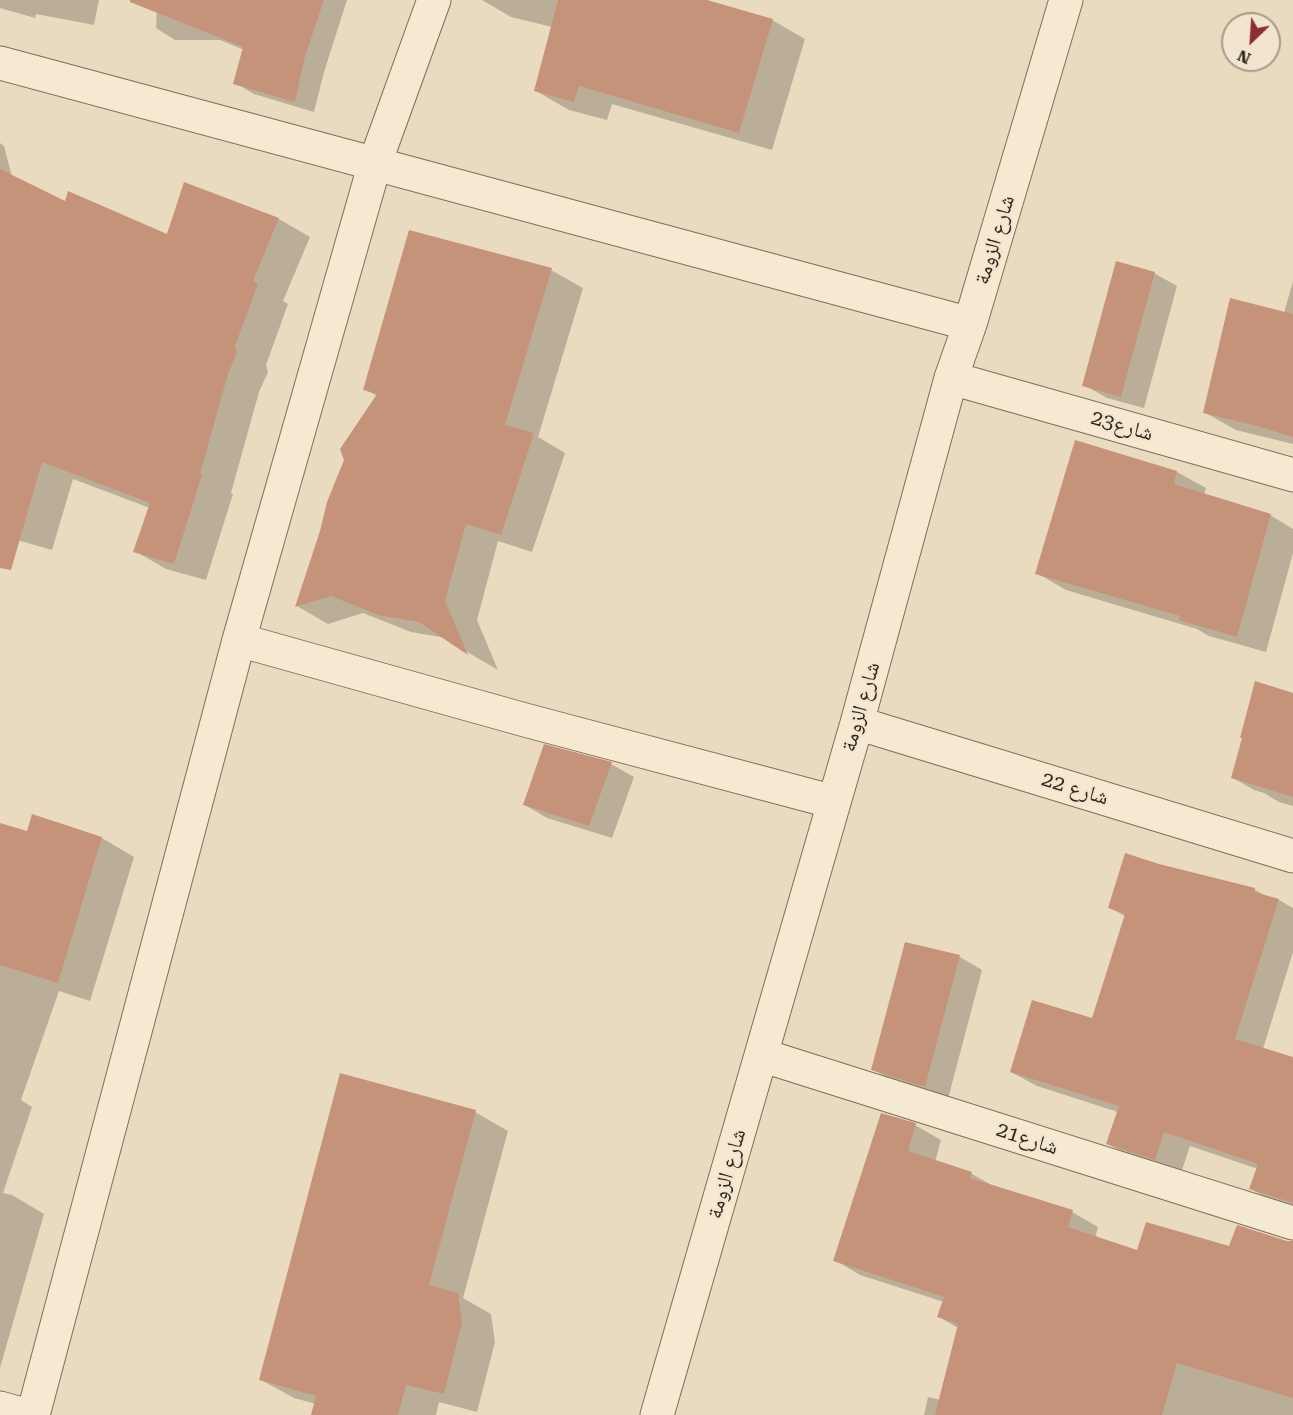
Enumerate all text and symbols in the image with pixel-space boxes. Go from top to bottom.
north arrow [1221,12,1281,72]
text: N [1234,46,1254,68]
street label: شارع الزومة [969,192,1021,288]
street label: شارع23 [1088,405,1156,447]
street label: شارع الزومة [836,659,886,755]
street label: شارع 22 [1038,767,1112,811]
street label: شارع21 [993,1117,1061,1161]
street label: شارع الزومة [702,1126,752,1222]

